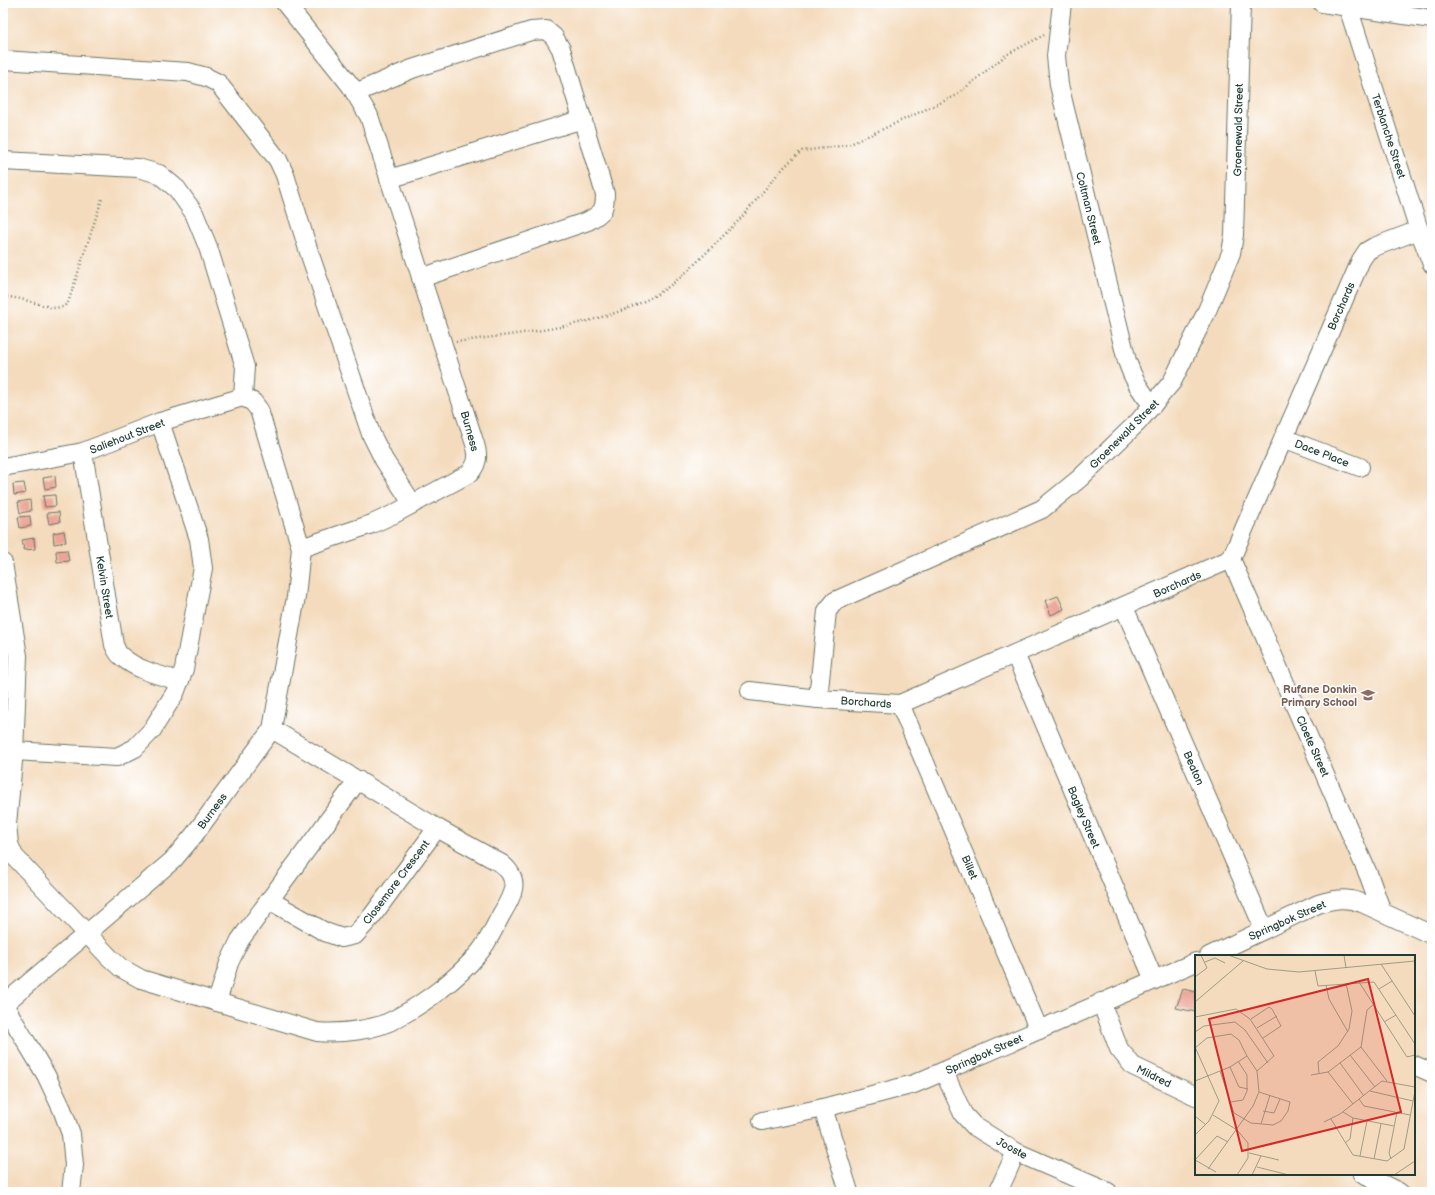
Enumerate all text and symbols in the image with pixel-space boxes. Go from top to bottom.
street label: Groenewald Street [1231,83,1246,176]
street label: Terblanche Street [1369,92,1409,181]
street label: Coltman Street [1073,170,1104,246]
street label: Borchards [1325,280,1358,332]
street label: Groenewald Street [1087,397,1162,472]
street label: Burness [458,410,482,453]
street label: Saliehout Street [88,416,167,457]
street label: Dace Place [1293,437,1351,470]
street label: Kelvin Street [93,555,116,620]
street label: Borchards [1151,568,1204,601]
place label: Rufane Donkin Primary School [1281,683,1357,709]
school or university icon: Rufane Donkin Primary School [1360,687,1376,703]
street label: Borchards [840,694,893,711]
street label: Cloete Street [1293,714,1332,779]
street label: Beaton [1181,749,1207,787]
street label: Bagley Street [1065,784,1103,851]
street label: Burness [195,790,230,832]
street label: Closemore Crescent [360,837,433,927]
street label: Billet [959,853,981,882]
street label: Springbok Street [1247,897,1328,943]
inset map [1195,955,1415,1175]
street label: Springbok Street [944,1031,1025,1077]
street label: Mildred [1134,1062,1173,1090]
street label: Jooste [994,1135,1030,1162]

